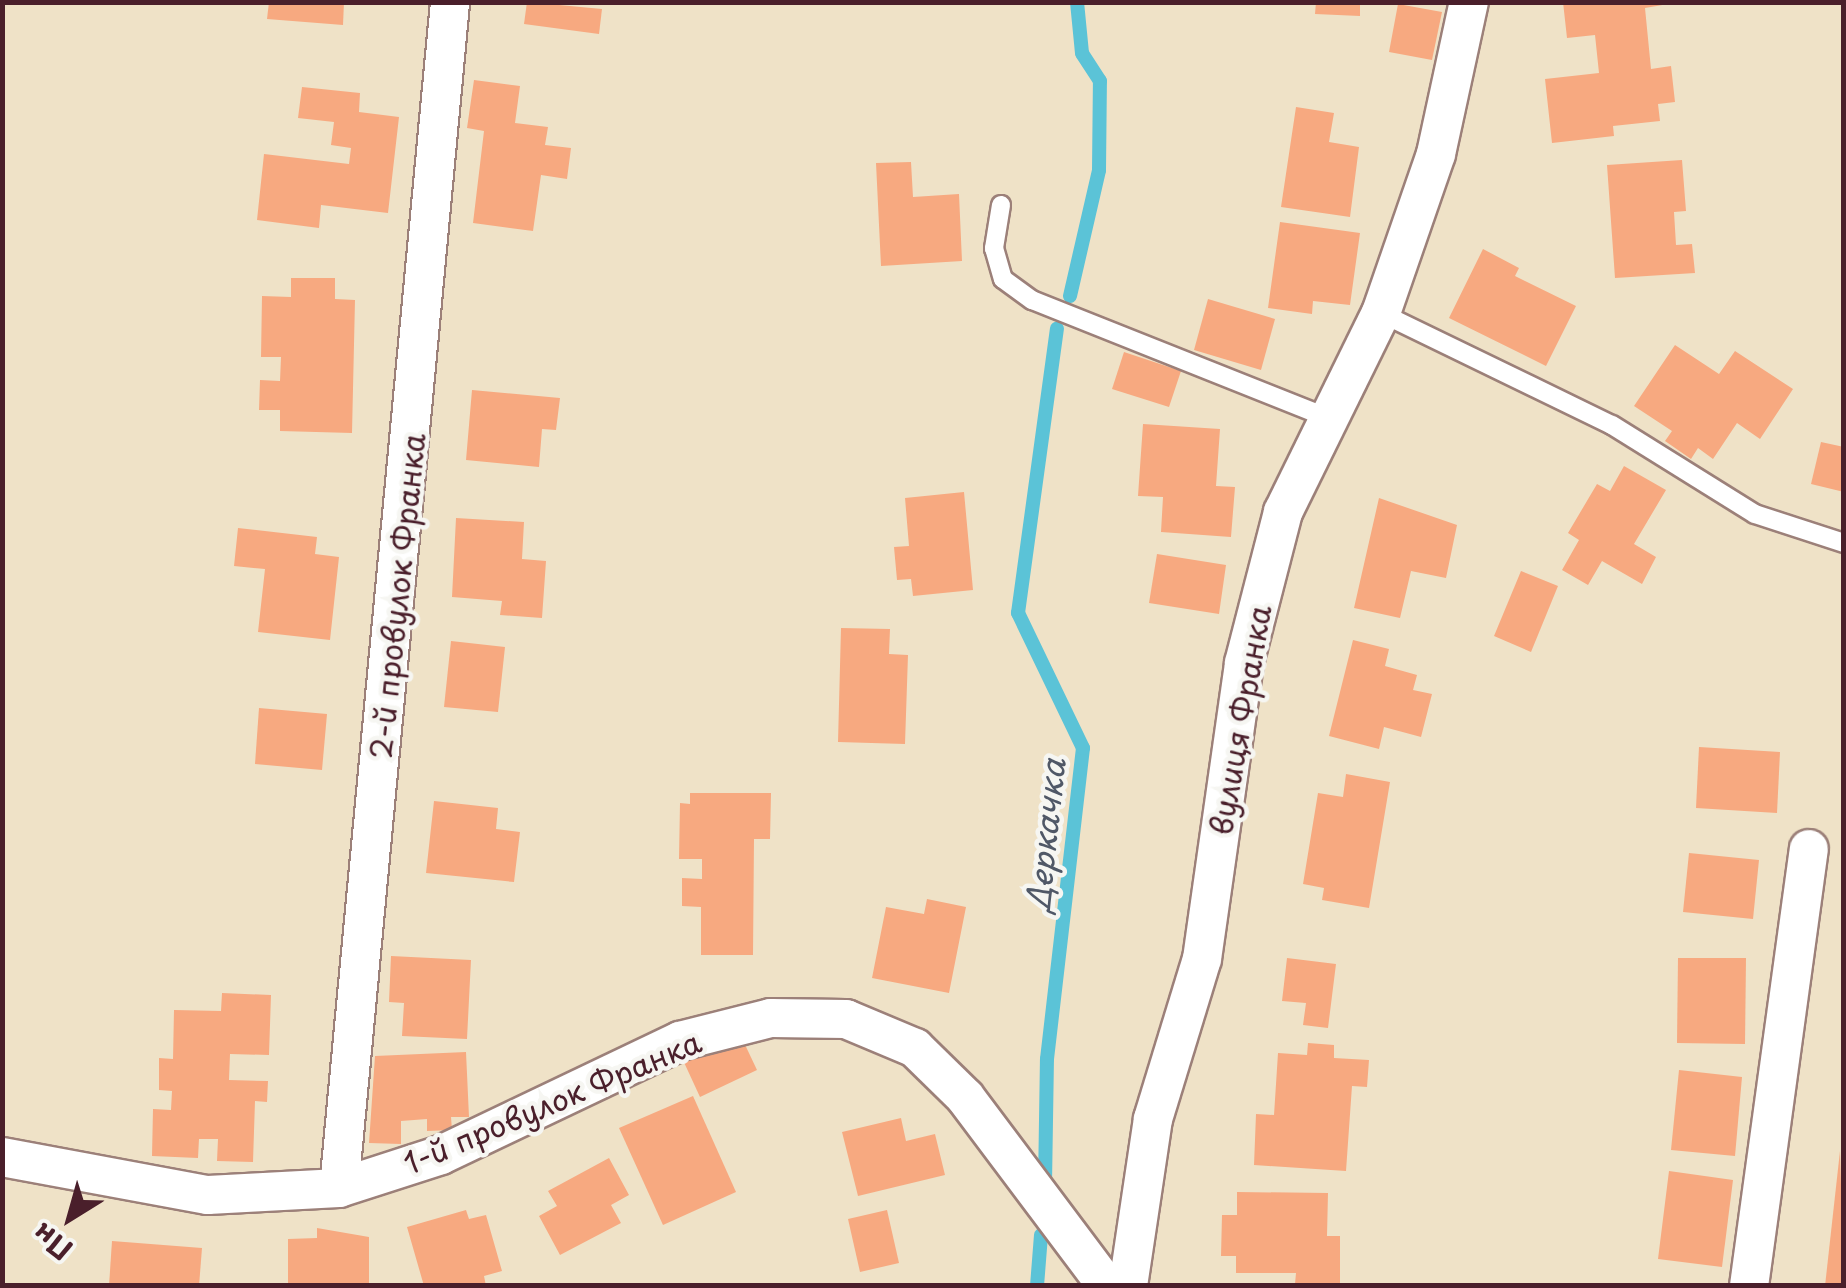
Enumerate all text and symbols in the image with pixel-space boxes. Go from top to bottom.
street label: 2-й провулок Франка [362,430,432,762]
street label: вулиця Франка [1202,602,1278,838]
water label: Деркачка [1018,757,1072,913]
street label: 1-й провулок Франка [397,1023,707,1181]
north arrow [20,1168,120,1268]
text: Пн [23,1213,81,1272]

